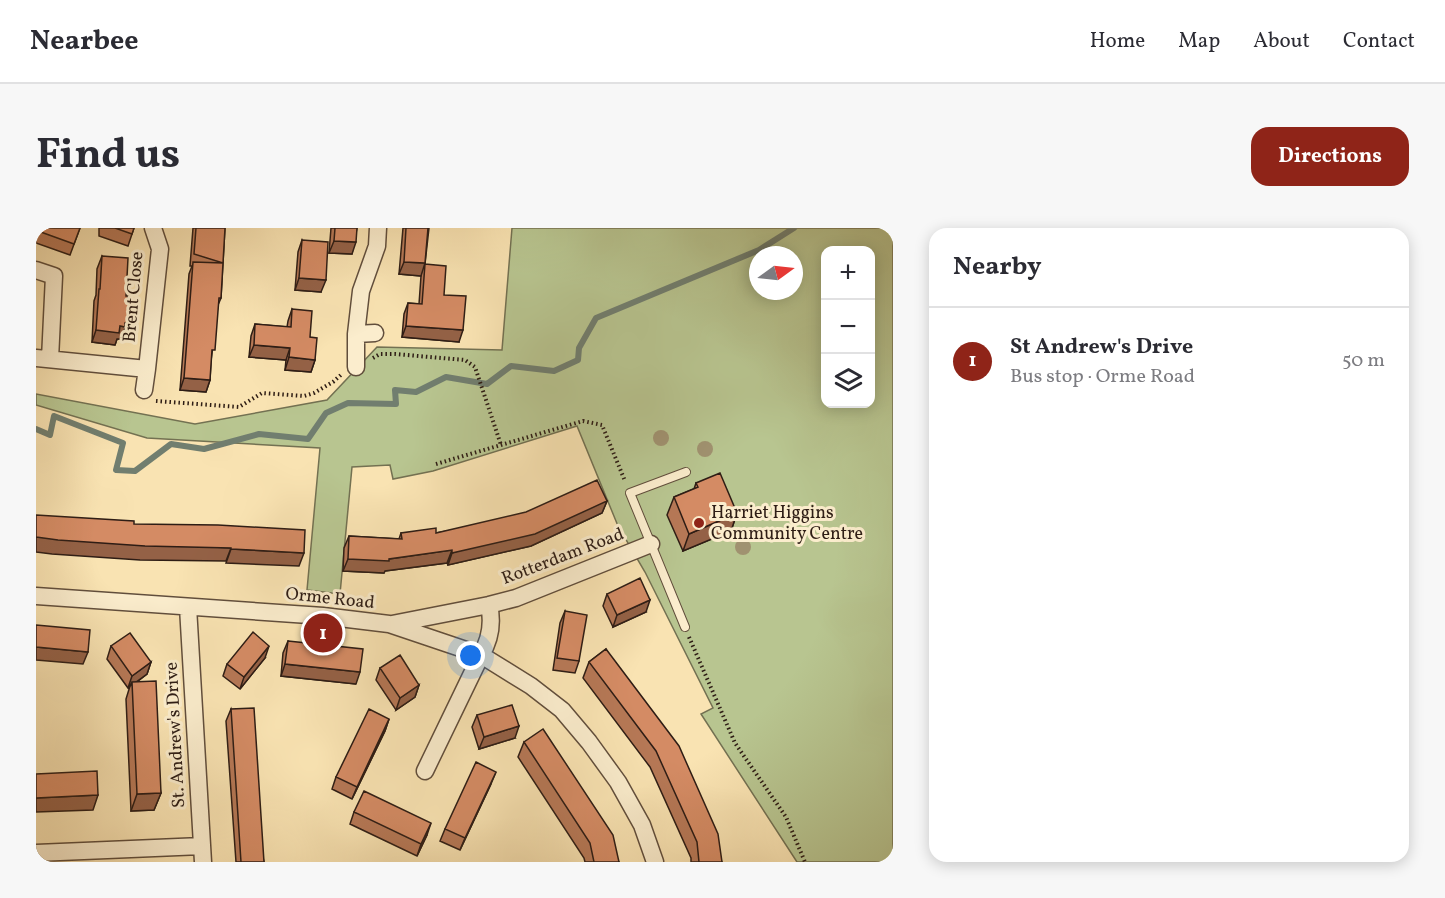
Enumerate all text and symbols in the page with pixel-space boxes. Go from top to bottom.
text: Nearbee [30,22,139,61]
text: Home [1090,27,1145,56]
text: Map [1178,27,1220,56]
text: About [1253,27,1310,56]
text: Contact [1343,27,1415,56]
text: Find us [36,127,180,186]
button: Directions [1251,127,1409,186]
north arrow [749,246,803,300]
map controls [821,246,875,408]
button: + [821,246,875,300]
text: Nearby [953,249,1042,285]
street label: Brent Close [118,251,150,343]
button: − [821,300,875,354]
text: St Andrew's Drive [1010,332,1193,363]
text: 1 [968,347,977,375]
text: 50 m [1342,347,1385,375]
button: layers [821,354,875,408]
text: Bus stop · Orme Road [1010,363,1195,391]
place label: Harriet Higgins Community Centre [711,501,863,547]
marker: Harriet Higgins Community Centre [692,516,706,530]
street label: Rotterdam Road [498,522,628,592]
street label: Orme Road [284,582,376,616]
pin: 1 [304,610,342,656]
your location [456,641,485,670]
street label: St. Andrew's Drive [160,661,192,809]

